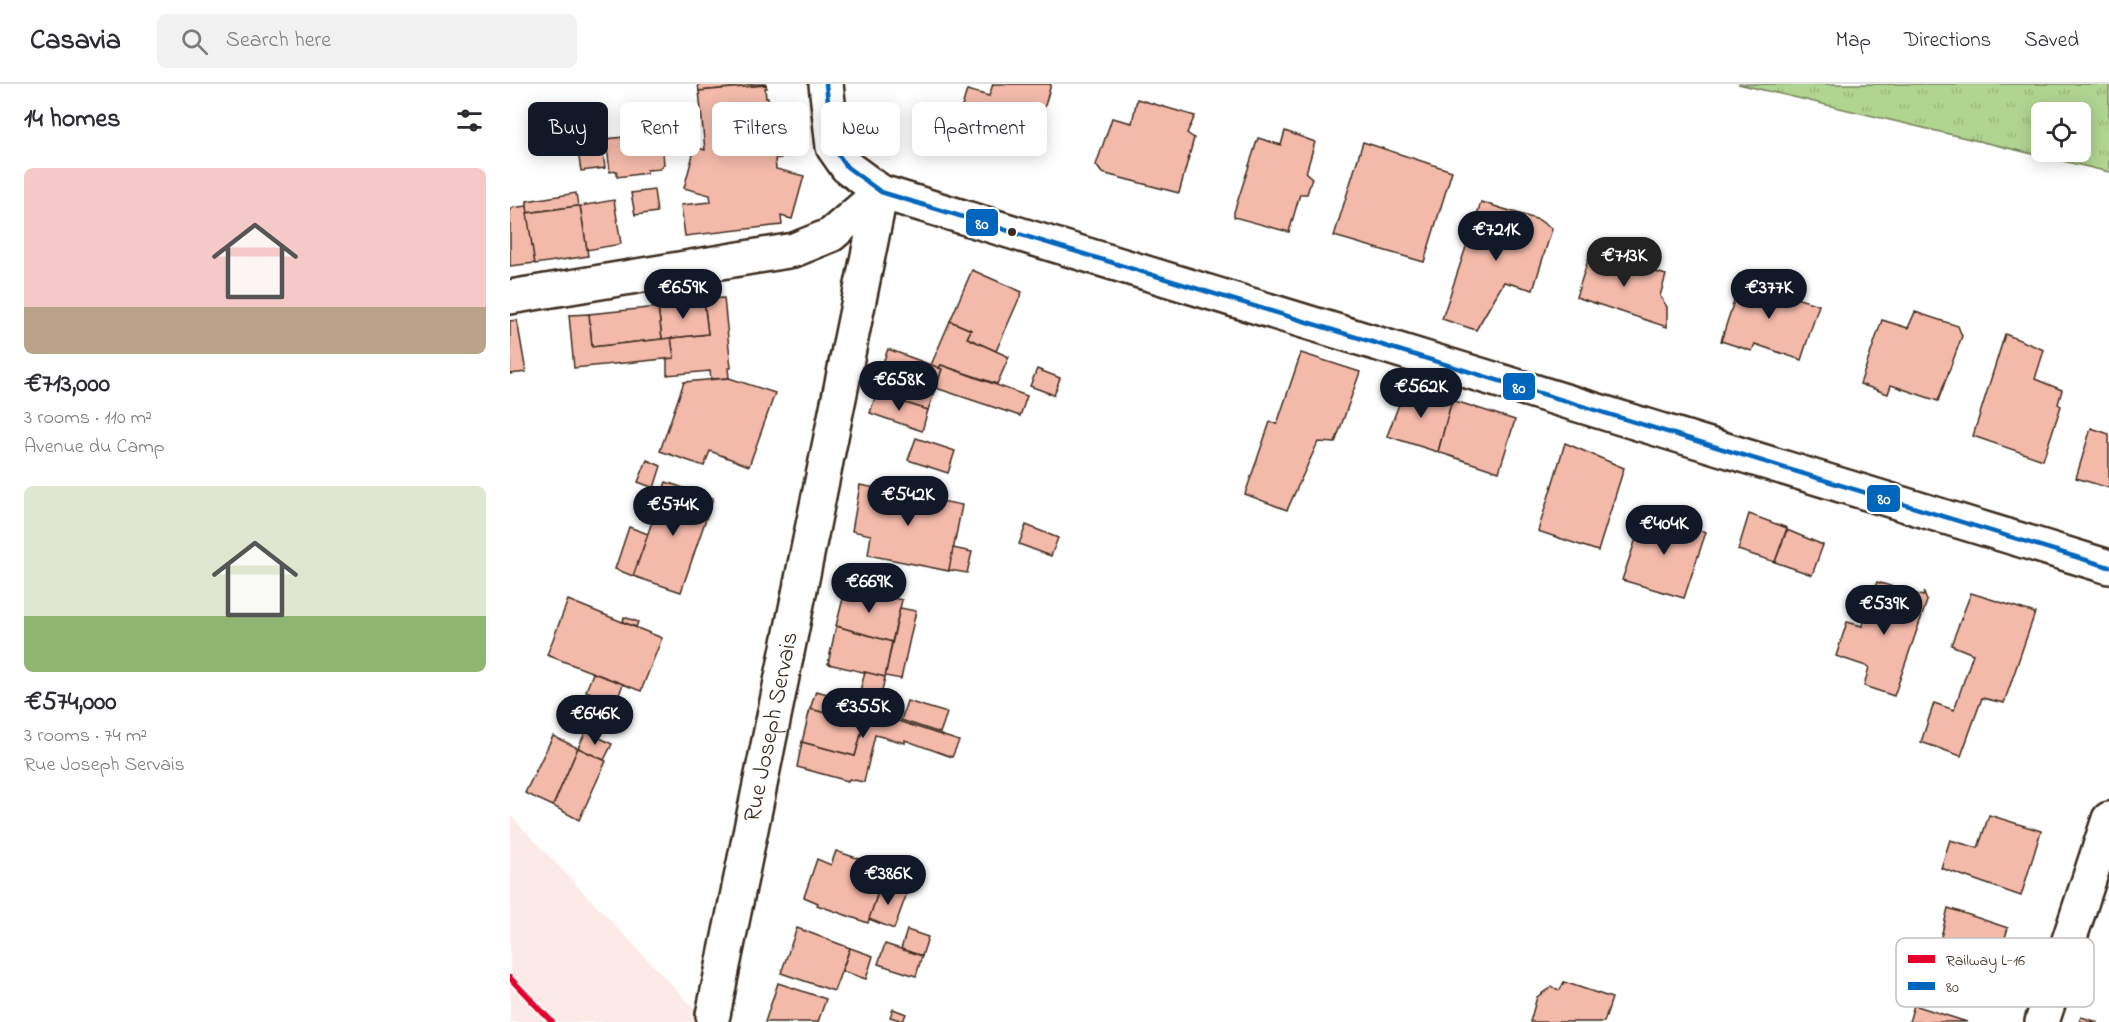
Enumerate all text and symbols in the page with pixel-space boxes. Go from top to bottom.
search box [157,14,577,68]
text: Casavia [30,21,121,62]
icon: search [178,25,211,58]
text: Search here [226,25,331,57]
text: Map [1835,26,1871,56]
text: Directions [1904,26,1991,56]
text: Saved [2024,26,2079,56]
text: 14 homes [24,101,120,139]
chip: Buy [528,102,608,156]
chip: Rent [620,102,700,156]
chip: Filters [712,102,809,156]
chip: New [821,102,900,156]
chip: Apartment [912,102,1047,156]
map controls [2031,102,2091,162]
button: locate [2031,102,2091,162]
icon: filters [453,104,486,137]
icon: home [201,207,309,315]
line badge: 80 [965,208,999,237]
pin: €721K [1454,211,1538,262]
text: 80 [975,213,989,237]
text: €721K [1472,216,1520,245]
unlabelled marker [1006,226,1018,238]
pin: €713K [1582,237,1666,288]
text: €713K [1601,242,1647,271]
pin: €659K [641,269,725,320]
pin: €377K [1727,269,1811,320]
text: €659K [658,274,708,303]
text: €377K [1745,274,1793,303]
pin: €658K [857,361,941,412]
text: €713,000 [24,366,110,404]
text: €658K [873,366,925,395]
pin: €562K [1379,368,1463,419]
line badge: 80 [1502,372,1536,401]
text: €562K [1394,373,1448,402]
text: 80 [1512,377,1526,401]
text: 3 rooms · 110 m² [24,404,152,433]
text: Avenue du Camp [24,433,165,462]
pin: €542K [866,476,950,527]
text: €542K [881,481,935,510]
line badge: 80 [1866,484,1901,513]
pin: €574K [631,486,715,537]
text: 80 [1877,488,1891,512]
text: €574K [647,491,699,520]
pin: €404K [1622,505,1706,556]
text: €404K [1640,510,1688,539]
icon: home [201,525,309,633]
pin: €669K [827,563,911,614]
text: €669K [845,568,893,597]
pin: €539K [1842,585,1926,636]
text: €539K [1859,590,1909,619]
street label: Rue Joseph Servais [735,629,808,825]
text: €574,000 [24,684,117,722]
pin: €355K [821,688,905,739]
text: €355K [836,693,890,722]
pin: €646K [553,695,637,746]
text: €646K [570,700,620,729]
text: 3 rooms · 74 m² [24,722,147,751]
text: Rue Joseph Servais [24,751,185,780]
pin: €386K [846,855,930,906]
text: €386K [864,860,912,889]
legend [1896,938,2094,1007]
text: Railway L-16 [1946,949,2025,973]
text: 80 [1946,976,1959,1000]

